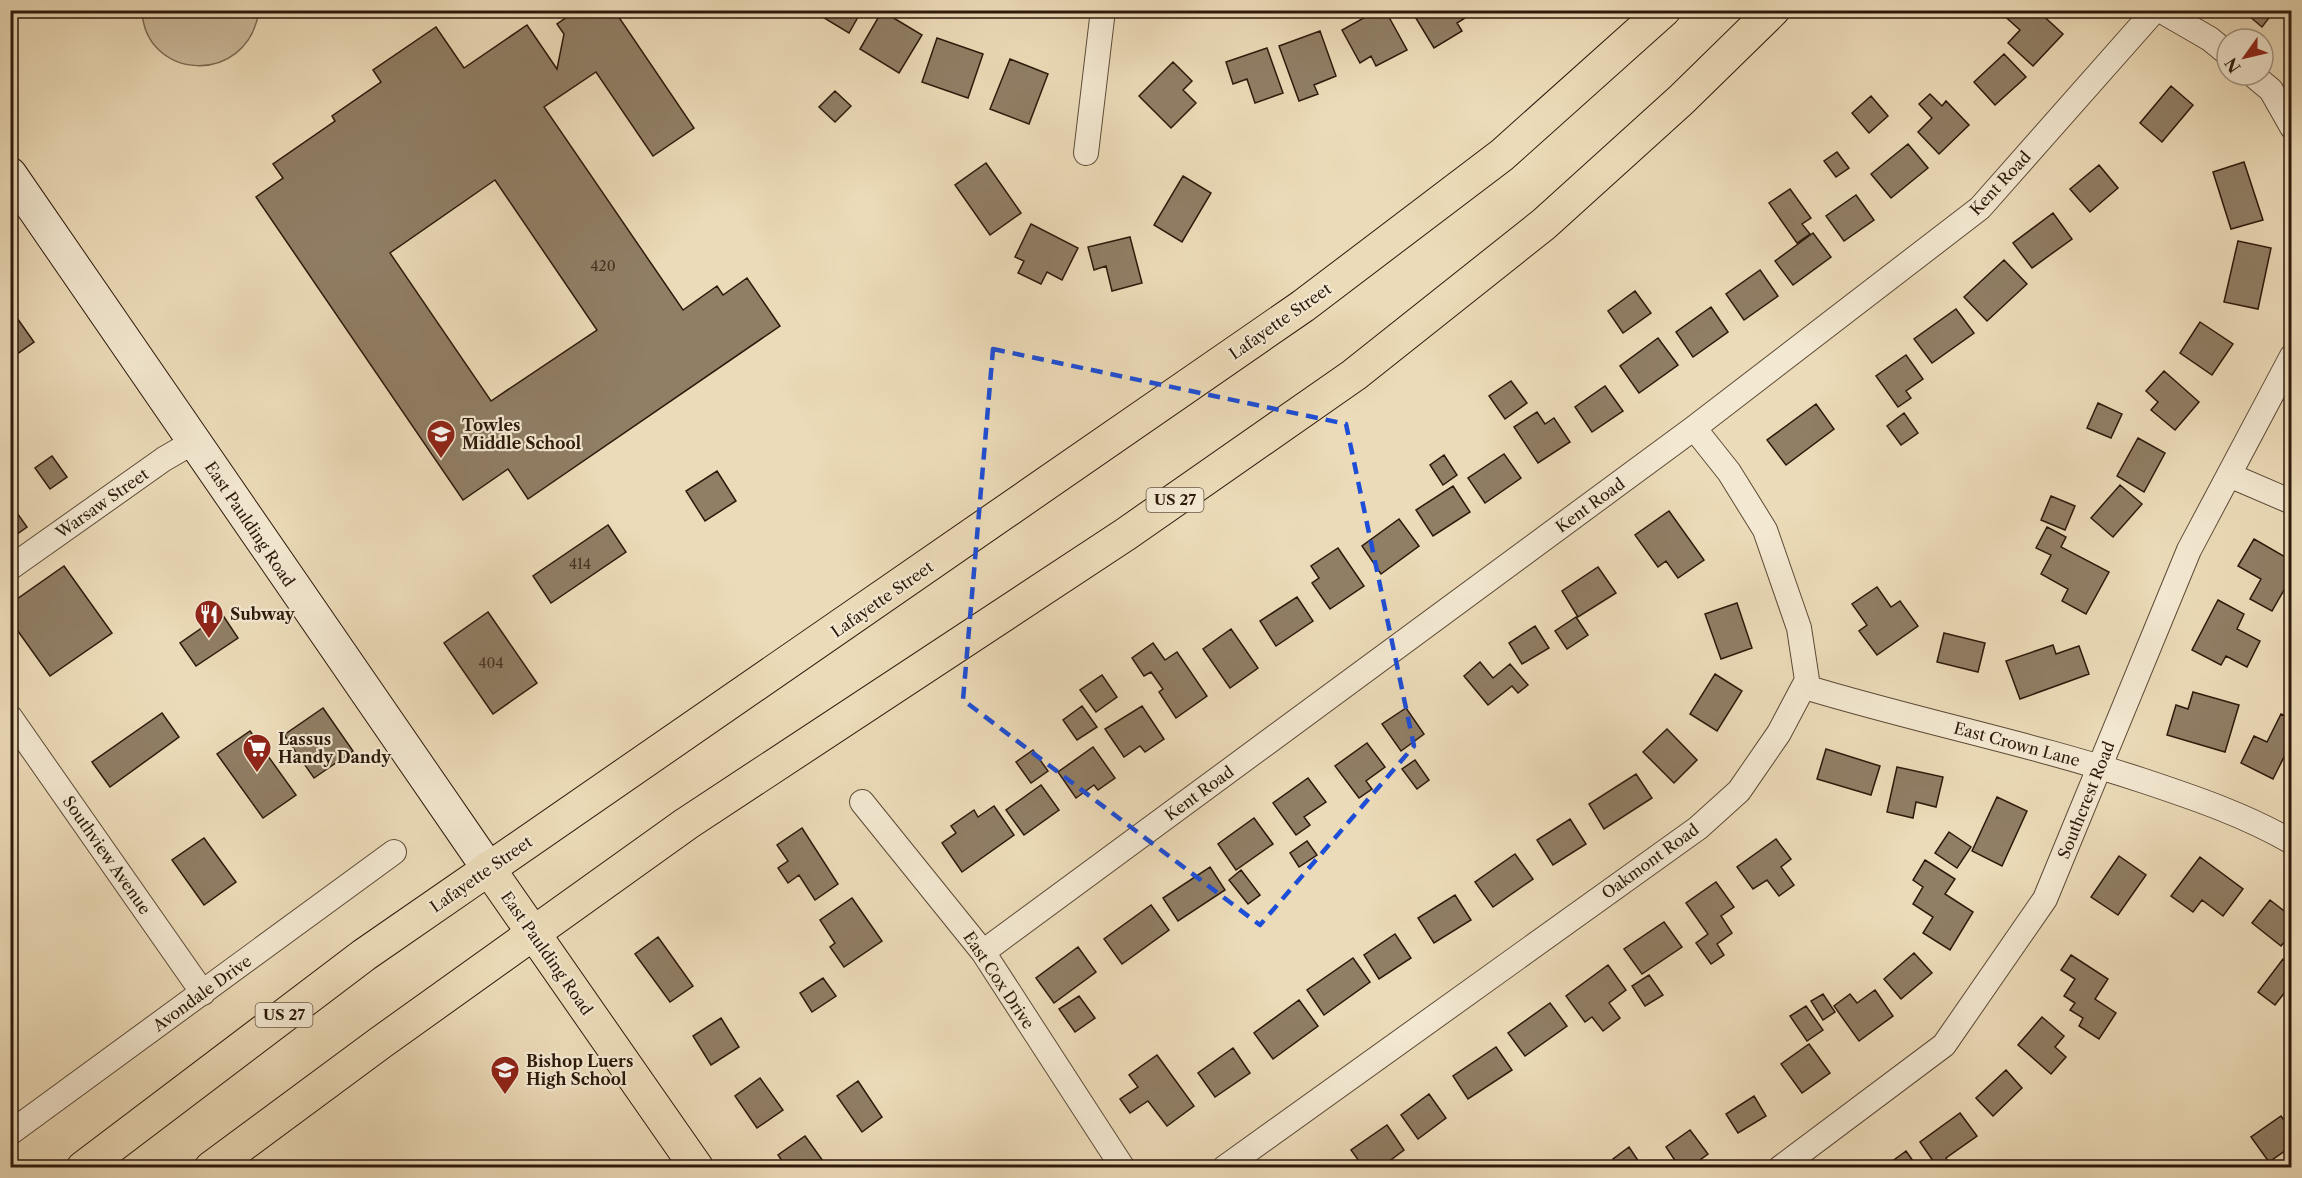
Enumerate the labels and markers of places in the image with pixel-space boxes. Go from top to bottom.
place label: Towles Middle School [462,415,582,453]
school or university icon: Towles Middle School [425,418,457,460]
restaurant icon: Subway [193,598,225,640]
place label: Subway [230,604,296,624]
place label: Lassus Handy Dandy [278,729,392,767]
supermarket icon: Lassus Handy Dandy [241,732,273,774]
place label: Bishop Luers High School [526,1051,633,1089]
school or university icon: Bishop Luers High School [489,1054,521,1096]

